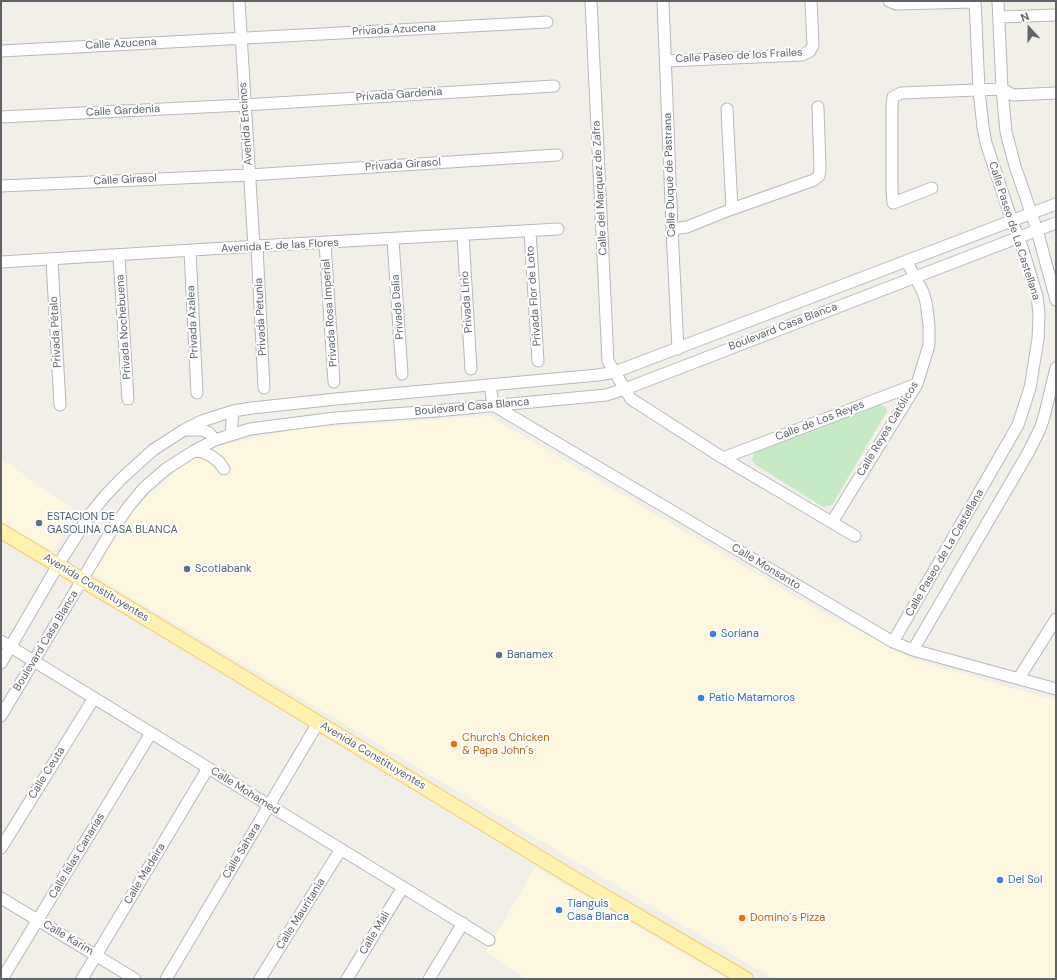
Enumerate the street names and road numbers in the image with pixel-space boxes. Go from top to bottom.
street label: Privada Azucena [352,21,436,39]
street label: Calle Azucena [85,36,157,52]
street label: Calle Paseo de los Frailes [675,46,803,66]
street label: Avenida Encinos [237,82,255,166]
street label: Privada Gardenia [355,85,443,105]
street label: Calle Gardenia [86,102,160,120]
street label: Calle Duque de Pastrana [661,113,679,237]
street label: Calle del Marquez de Zafra [590,120,610,256]
street label: Privada Girasol [365,156,441,174]
street label: Calle Paseo de La Castellana [985,160,1043,302]
street label: Calle Girasol [93,172,157,188]
street label: Avenida E. de las Flores [221,236,339,256]
street label: Privada Flor de Loto [524,245,544,347]
street label: Privada Rosa Imperial [320,259,340,367]
street label: Privada Lirio [458,271,476,333]
street label: Privada Nochebuena [114,274,134,380]
street label: Privada Dalia [389,274,407,340]
street label: Privada Petunia [252,278,270,356]
street label: Privada Azalea [184,285,202,359]
street label: Privada Pétalo [48,296,64,368]
street label: Boulevard Casa Blanca [727,300,839,354]
street label: Calle Reyes Católicos [854,379,922,479]
street label: Boulevard Casa Blanca [414,395,530,419]
street label: Calle de Los Reyes [774,398,866,444]
street label: Calle Paseo de La Castellana [903,487,987,619]
street label: Calle Monsanto [729,541,803,593]
street label: Avenida Constituyentes [41,551,151,625]
street label: Boulevard Casa Blanca [11,588,81,694]
street label: Avenida Constituyentes [318,719,428,793]
street label: Calle Ceuta [26,745,68,801]
street label: Calle Mohamed [208,764,282,818]
street label: Calle Islas Canarias [46,811,108,901]
street label: Calle Sahara [220,821,264,881]
street label: Calle Madeira [122,841,168,907]
street label: Calle Mauritania [274,876,328,952]
street label: Calle Mali [357,909,393,957]
street label: Calle Karim [40,918,96,958]

